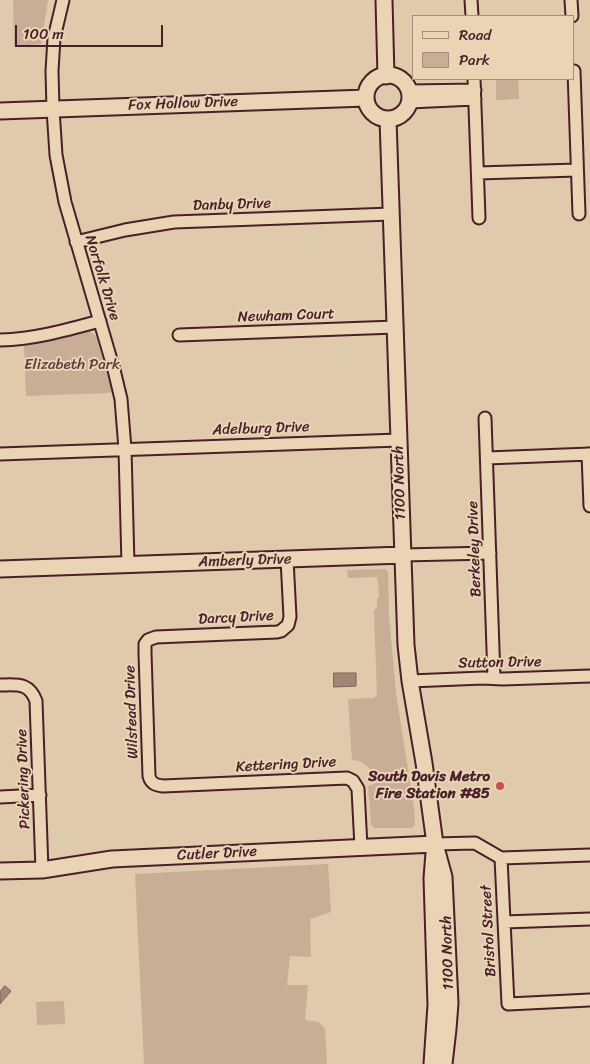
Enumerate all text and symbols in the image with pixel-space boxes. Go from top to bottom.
scale bar [18,15,165,47]
legend [412,15,575,80]
text: 100 m [23,21,64,47]
text: Road [459,22,491,48]
text: Park [459,47,490,73]
street label: Fox Hollow Drive [128,93,238,115]
street label: Danby Drive [193,195,271,215]
street label: Norfolk Drive [80,233,124,323]
street label: Newham Court [237,305,335,327]
park label: Elizabeth Park [24,356,120,374]
street label: Adelburg Drive [212,418,310,440]
street label: 1100 North [390,446,410,520]
street label: Berkeley Drive [464,501,486,597]
street label: Amberly Drive [198,550,292,572]
street label: Darcy Drive [198,607,274,629]
street label: Sutton Drive [458,653,542,673]
street label: Wilstead Drive [121,665,143,759]
street label: Pickering Drive [13,729,35,829]
street label: Kettering Drive [235,753,337,777]
place label: South Davis Metro Fire Station #85 [368,768,490,803]
marker: South Davis Metro Fire Station #85 [494,780,506,792]
street label: Cutler Drive [177,843,257,865]
street label: Bristol Street [478,885,500,977]
street label: 1100 North [438,916,458,990]

